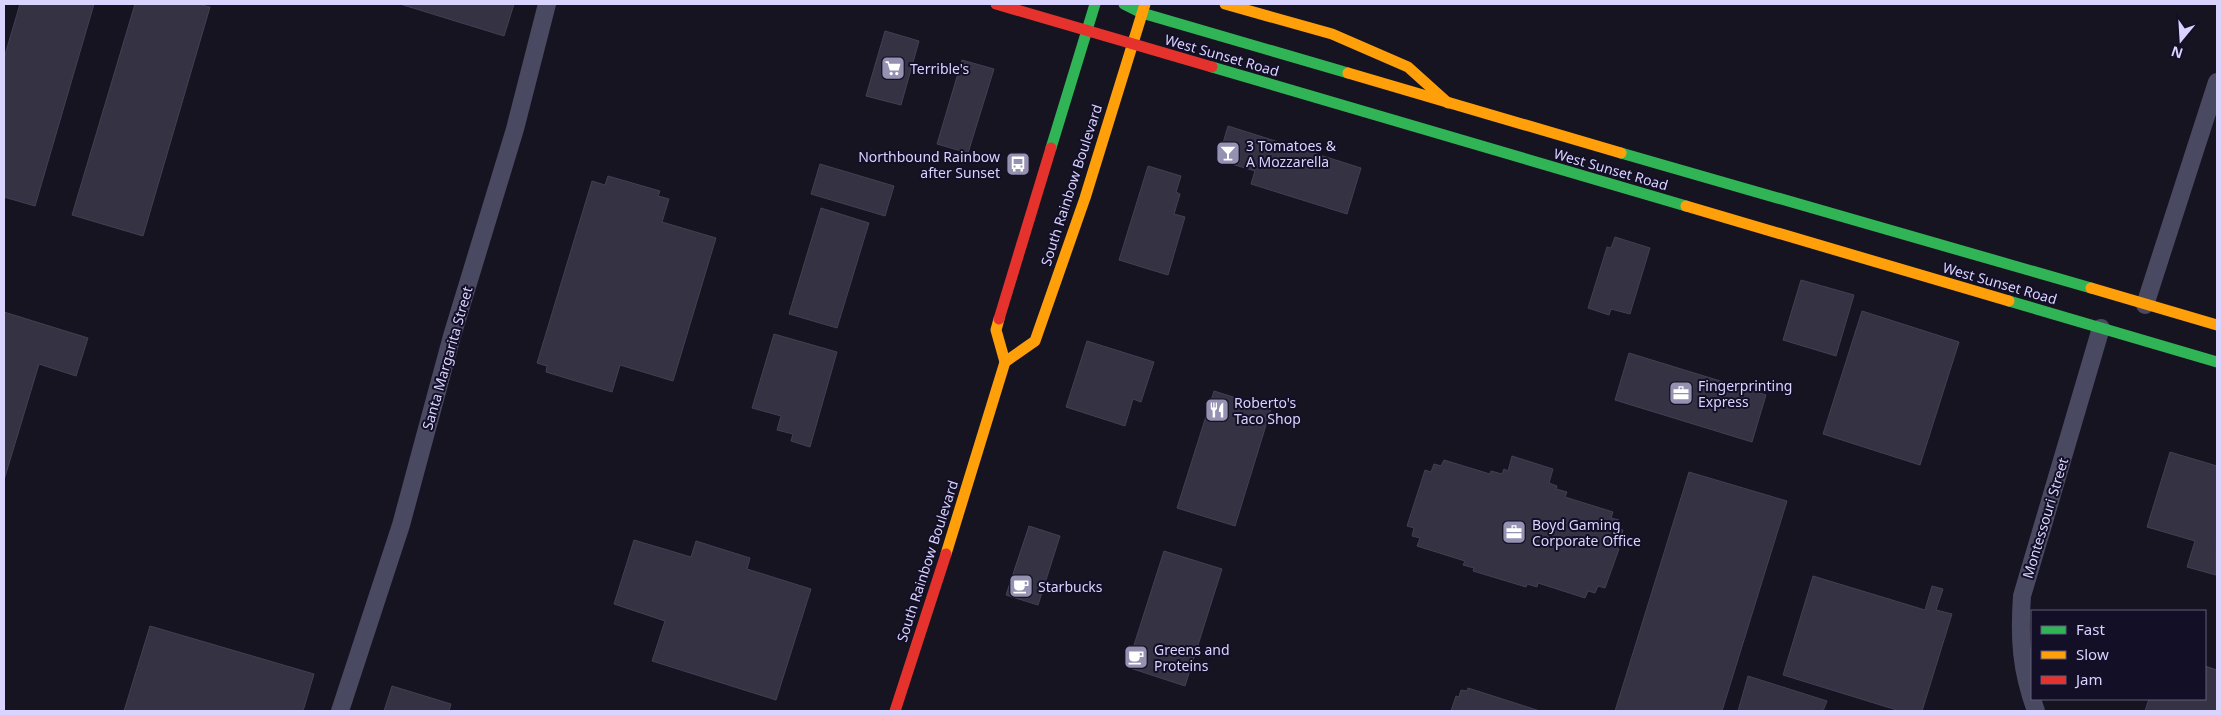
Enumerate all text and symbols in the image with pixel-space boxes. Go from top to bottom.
north arrow [2156,15,2206,65]
street label: West Sunset Road [1163,30,1281,80]
text: N [2168,42,2185,64]
supermarket icon: Terrible's [880,55,906,81]
place label: Terrible's [910,59,970,78]
street label: South Rainbow Boulevard [1036,102,1106,268]
place label: 3 Tomatoes & A Mozzarella [1246,136,1337,171]
bar icon: 3 Tomatoes & A Mozzarella [1215,140,1241,166]
street label: West Sunset Road [1552,144,1670,194]
place label: Northbound Rainbow after Sunset [858,147,1000,182]
bus stop icon: Northbound Rainbow after Sunset [1005,151,1031,177]
street label: West Sunset Road [1941,258,2059,308]
street label: Santa Margarita Street [417,284,477,432]
place label: Fingerprinting Express [1698,376,1792,411]
office icon: Fingerprinting Express [1668,380,1694,406]
place label: Roberto's Taco Shop [1234,393,1301,428]
restaurant icon: Roberto's Taco Shop [1204,397,1230,423]
street label: Montessouri Street [2018,455,2072,581]
street label: South Rainbow Boulevard [892,478,962,644]
place label: Boyd Gaming Corporate Office [1532,515,1641,550]
office icon: Boyd Gaming Corporate Office [1501,519,1527,545]
cafe icon: Starbucks [1008,573,1034,599]
place label: Starbucks [1038,577,1103,596]
legend [2031,610,2206,700]
text: Fast [2076,619,2105,639]
place label: Greens and Proteins [1154,640,1230,675]
cafe icon: Greens and Proteins [1123,644,1149,670]
text: Slow [2076,644,2109,664]
text: Jam [2074,669,2103,689]

